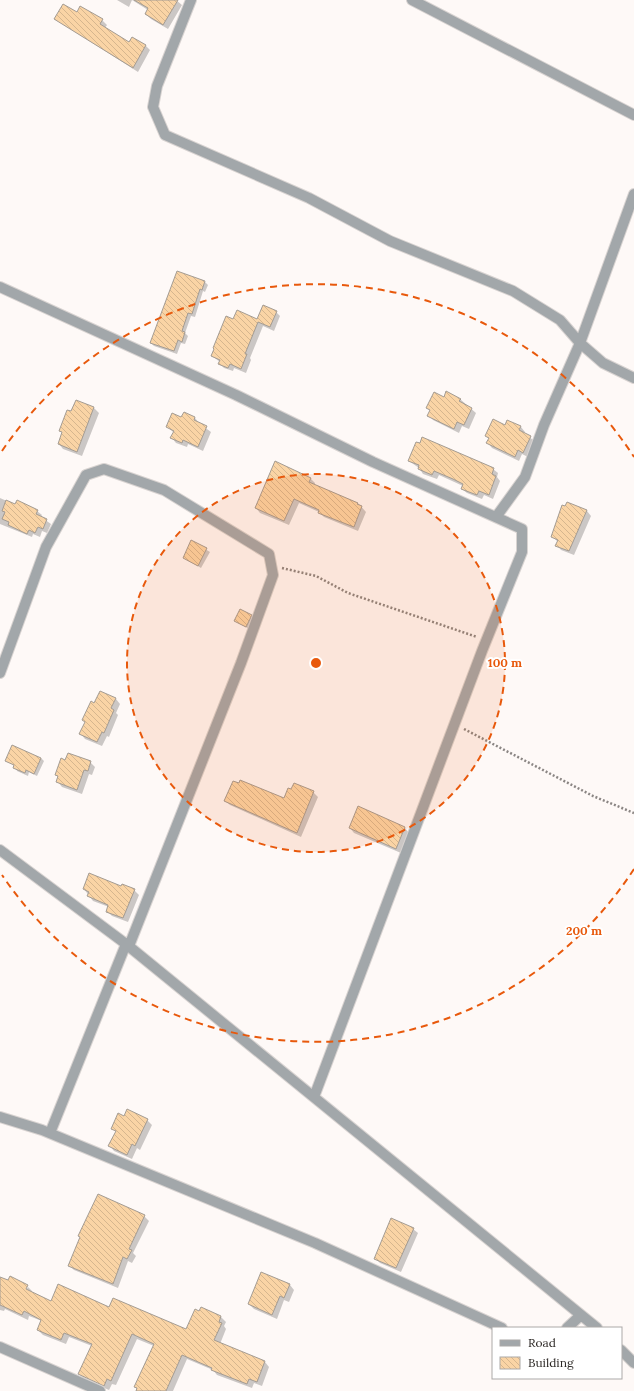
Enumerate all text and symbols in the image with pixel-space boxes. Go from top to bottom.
text: 100 m [488,655,522,670]
centre of rings [309,656,323,670]
text: 200 m [566,923,602,938]
legend [492,1327,622,1379]
text: Road [528,1335,556,1350]
text: Building [528,1355,574,1370]

